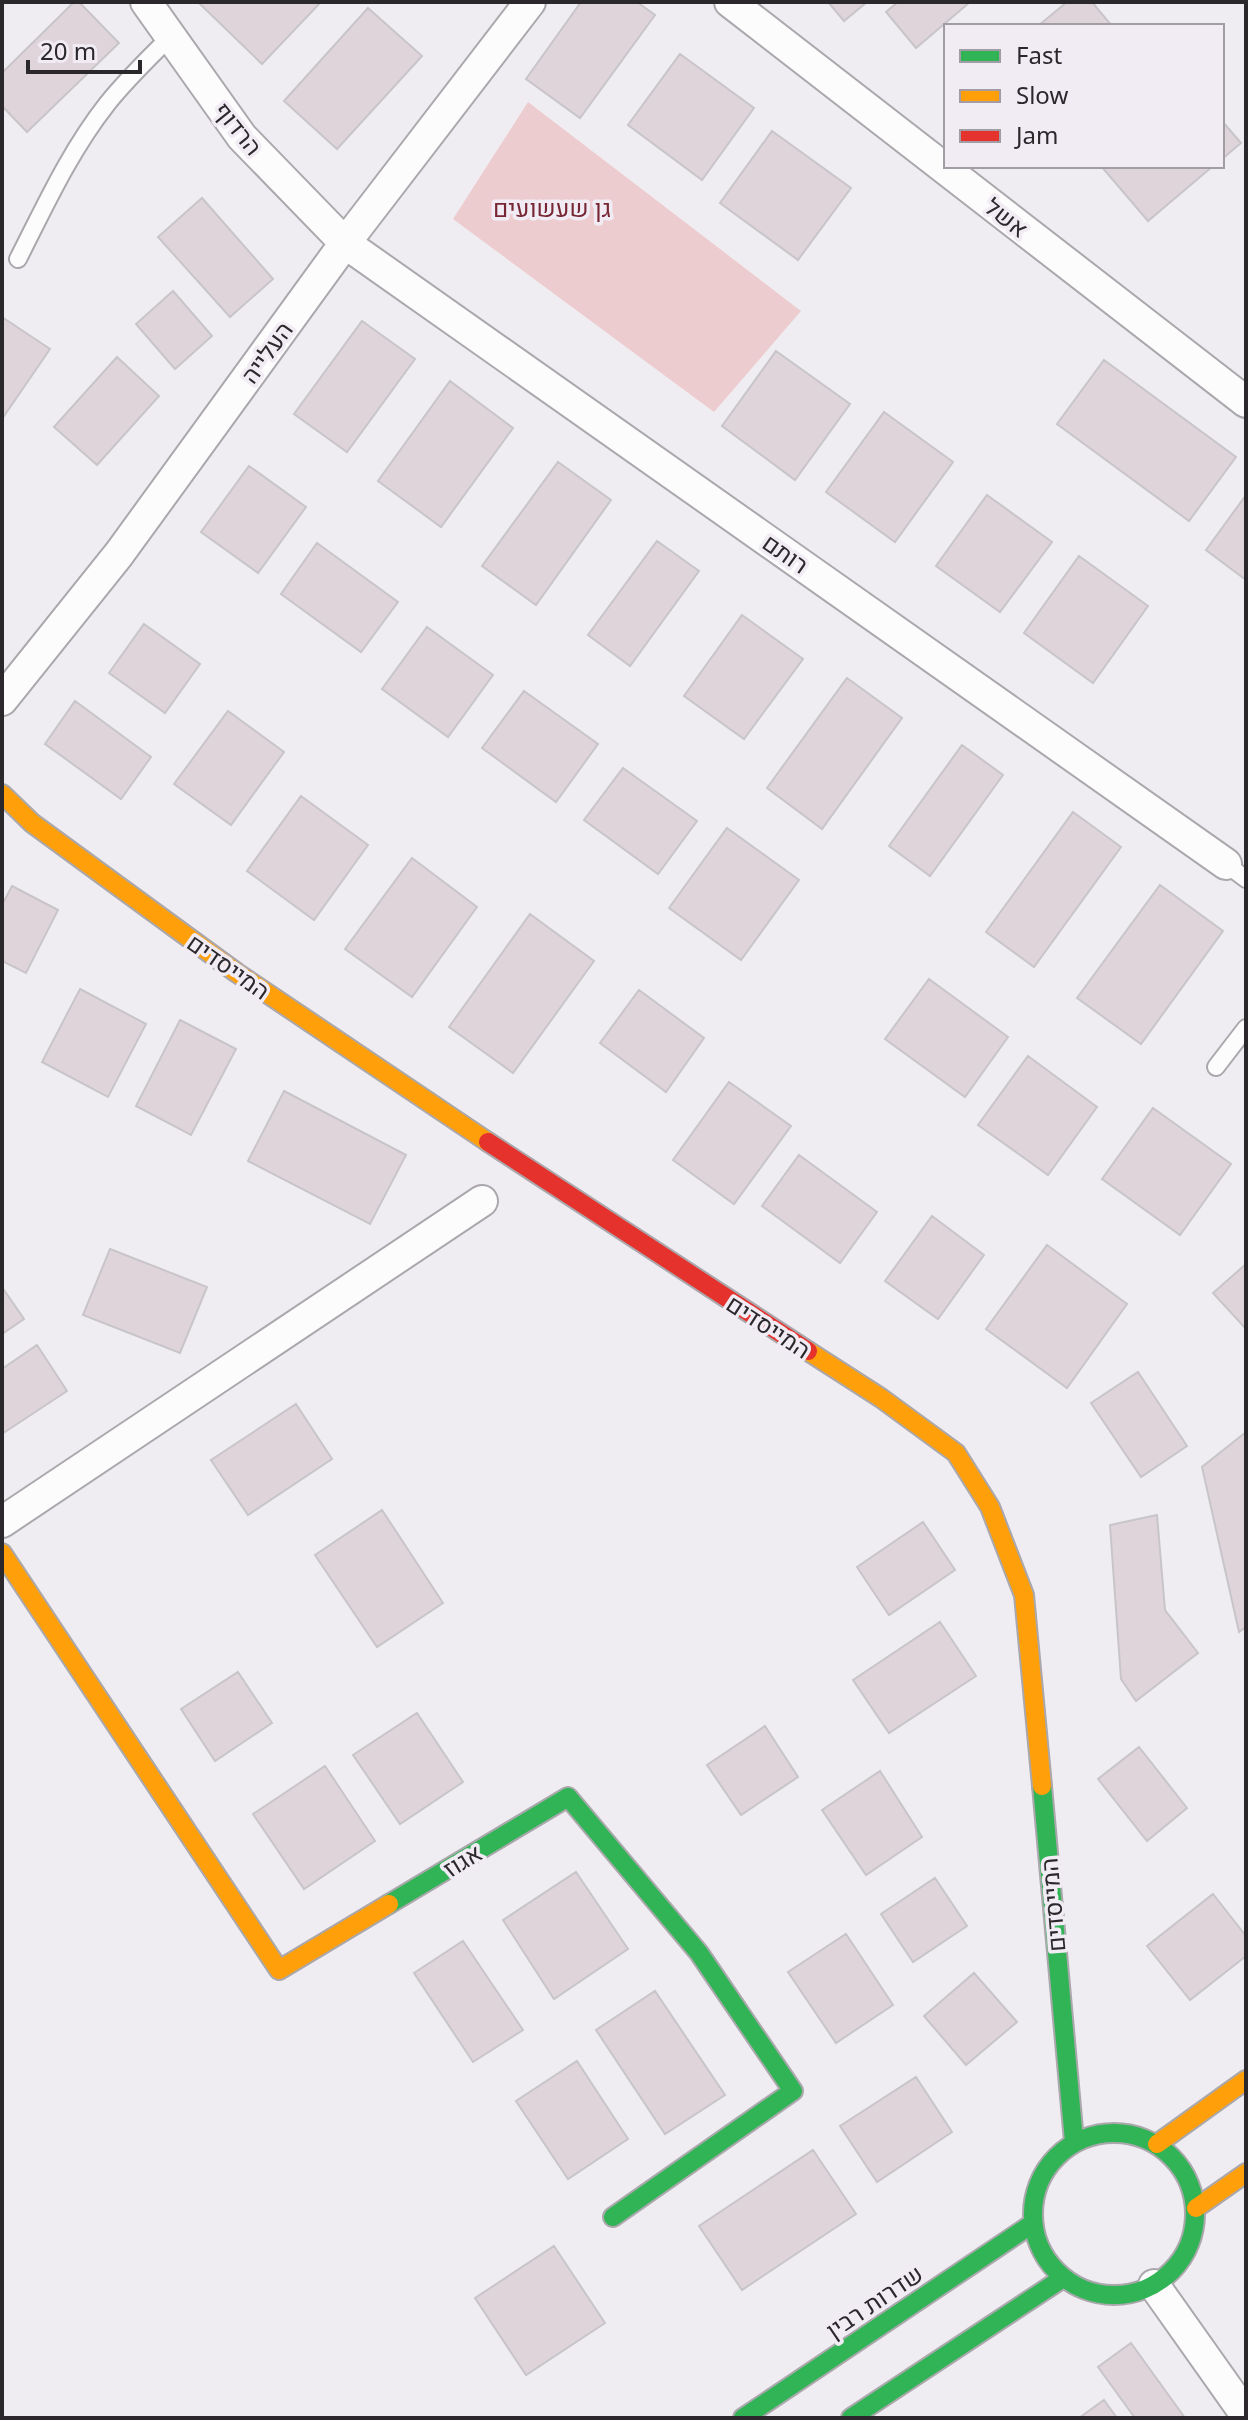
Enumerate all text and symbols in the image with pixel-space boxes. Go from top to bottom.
scale bar [28,24,140,74]
legend [944,24,1224,168]
text: 20 m [40,34,96,67]
text: Fast [1016,38,1062,71]
text: Slow [1016,78,1068,111]
street label: הרדוף [207,94,271,162]
text: Jam [1014,118,1058,151]
street label: אשל [978,190,1036,244]
park label: גן שעשועים [493,191,611,224]
street label: העלייה [232,314,300,390]
street label: רותם [756,525,816,581]
street label: המייסדים [181,925,277,1007]
street label: המייסדים [721,1287,817,1365]
street label: אגוז [436,1835,488,1885]
street label: המייסדים [1031,1857,1073,1953]
street label: שדרות רבין [819,2257,929,2345]

